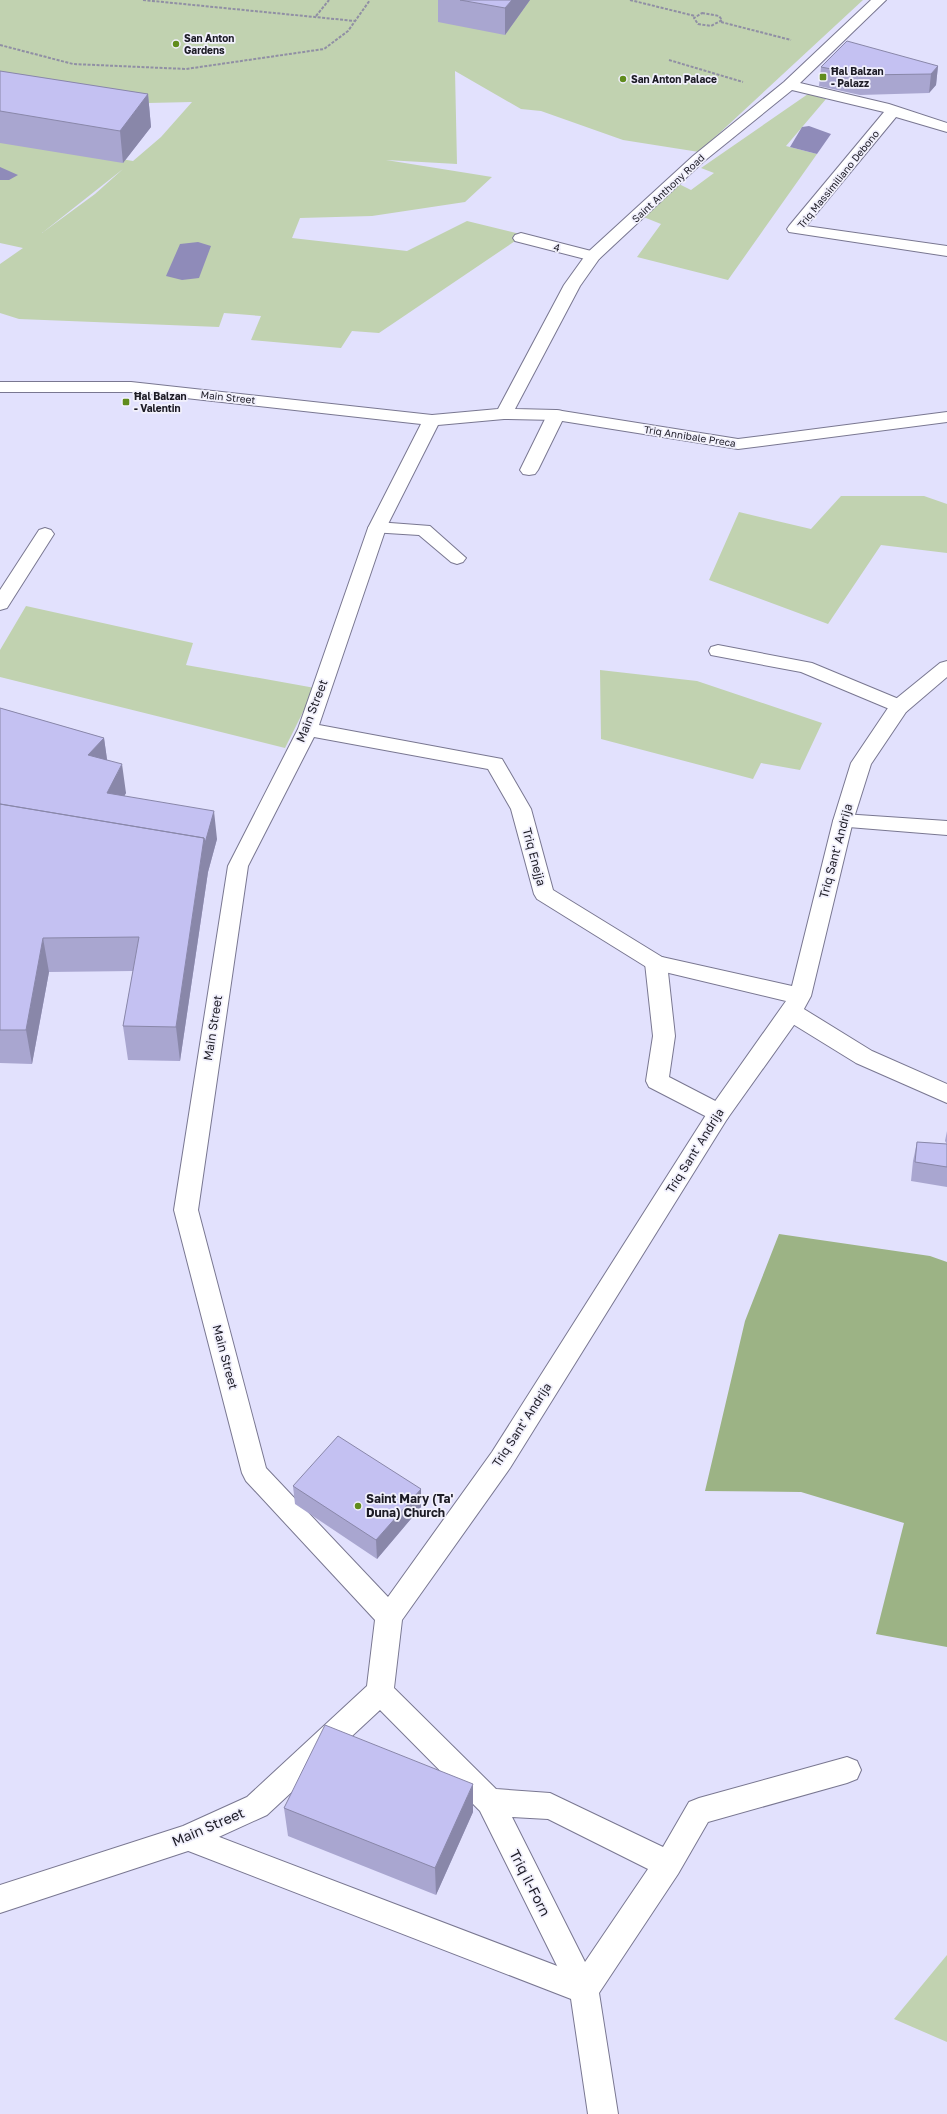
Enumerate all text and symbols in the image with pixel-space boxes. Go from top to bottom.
place label: San Anton Gardens [184,32,234,56]
marker: San Anton Gardens [171,39,181,49]
place label: Ħal Balzan - Palazz [831,65,884,89]
marker: Ħal Balzan - Palazz [818,72,828,82]
place label: San Anton Palace [631,73,717,85]
marker: San Anton Palace [618,74,628,84]
street label: Triq Massimiliano Debono [795,127,881,231]
street label: Saint Anthony Road [629,151,707,225]
street label: 4 [553,240,561,254]
street label: Main Street [200,388,256,406]
place label: Ħal Balzan - Valentin [134,390,187,414]
marker: Ħal Balzan - Valentin [121,397,131,407]
street label: Triq Annibale Preca [643,423,737,449]
street label: Main Street [293,677,330,744]
street label: Triq Sant' Andrija [816,802,855,900]
street label: Triq Enejja [520,826,549,888]
street label: Main Street [200,994,225,1062]
street label: Triq Sant' Andrija [662,1105,727,1196]
street label: Main Street [210,1323,241,1391]
street label: Triq Sant' Andrija [489,1380,554,1470]
place label: Saint Mary (Ta' Duna) Church [366,1491,453,1520]
marker: Saint Mary (Ta' Duna) Church [353,1501,363,1511]
street label: Main Street [169,1804,247,1849]
street label: Triq il-Forn [506,1847,554,1919]

